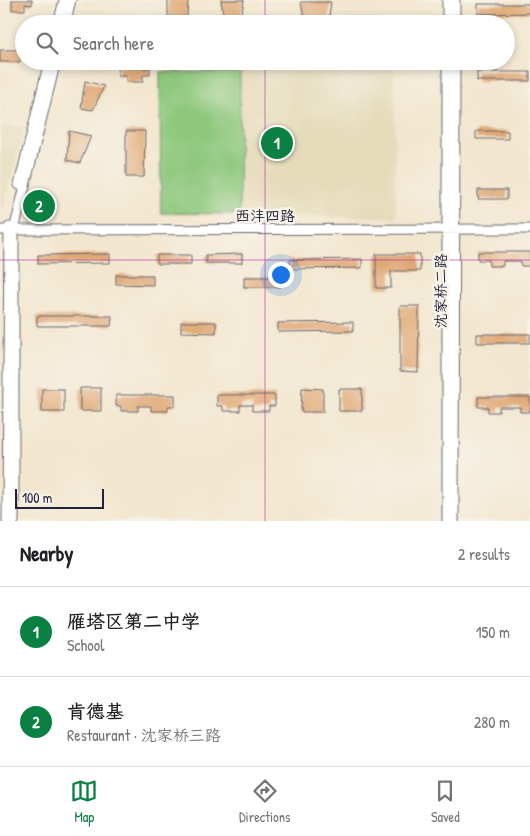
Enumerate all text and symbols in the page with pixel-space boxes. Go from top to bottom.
search box [15,15,515,70]
icon: search [33,29,61,57]
text: Search here [73,30,154,56]
pin: 1 [261,124,293,162]
pin: 2 [23,187,55,225]
street label: 西沣四路 [235,205,295,226]
street label: 沈家桥二路 [430,253,451,329]
your location [268,262,294,288]
scale bar [15,486,104,509]
text: 100 m [22,488,52,507]
text: Nearby [20,539,73,568]
text: 2 results [458,543,510,565]
text: 雁塔区第二中学 [67,608,200,634]
text: 1 [33,621,39,643]
text: 150 m [476,621,510,643]
text: School [67,634,104,656]
text: 肯德基 [67,698,124,724]
text: 2 [32,711,40,733]
text: 280 m [474,711,510,733]
text: Restaurant · 沈家桥三路 [67,724,221,746]
tab: Map [70,777,98,826]
tab: Directions [239,777,290,826]
tab: Saved [431,777,460,826]

